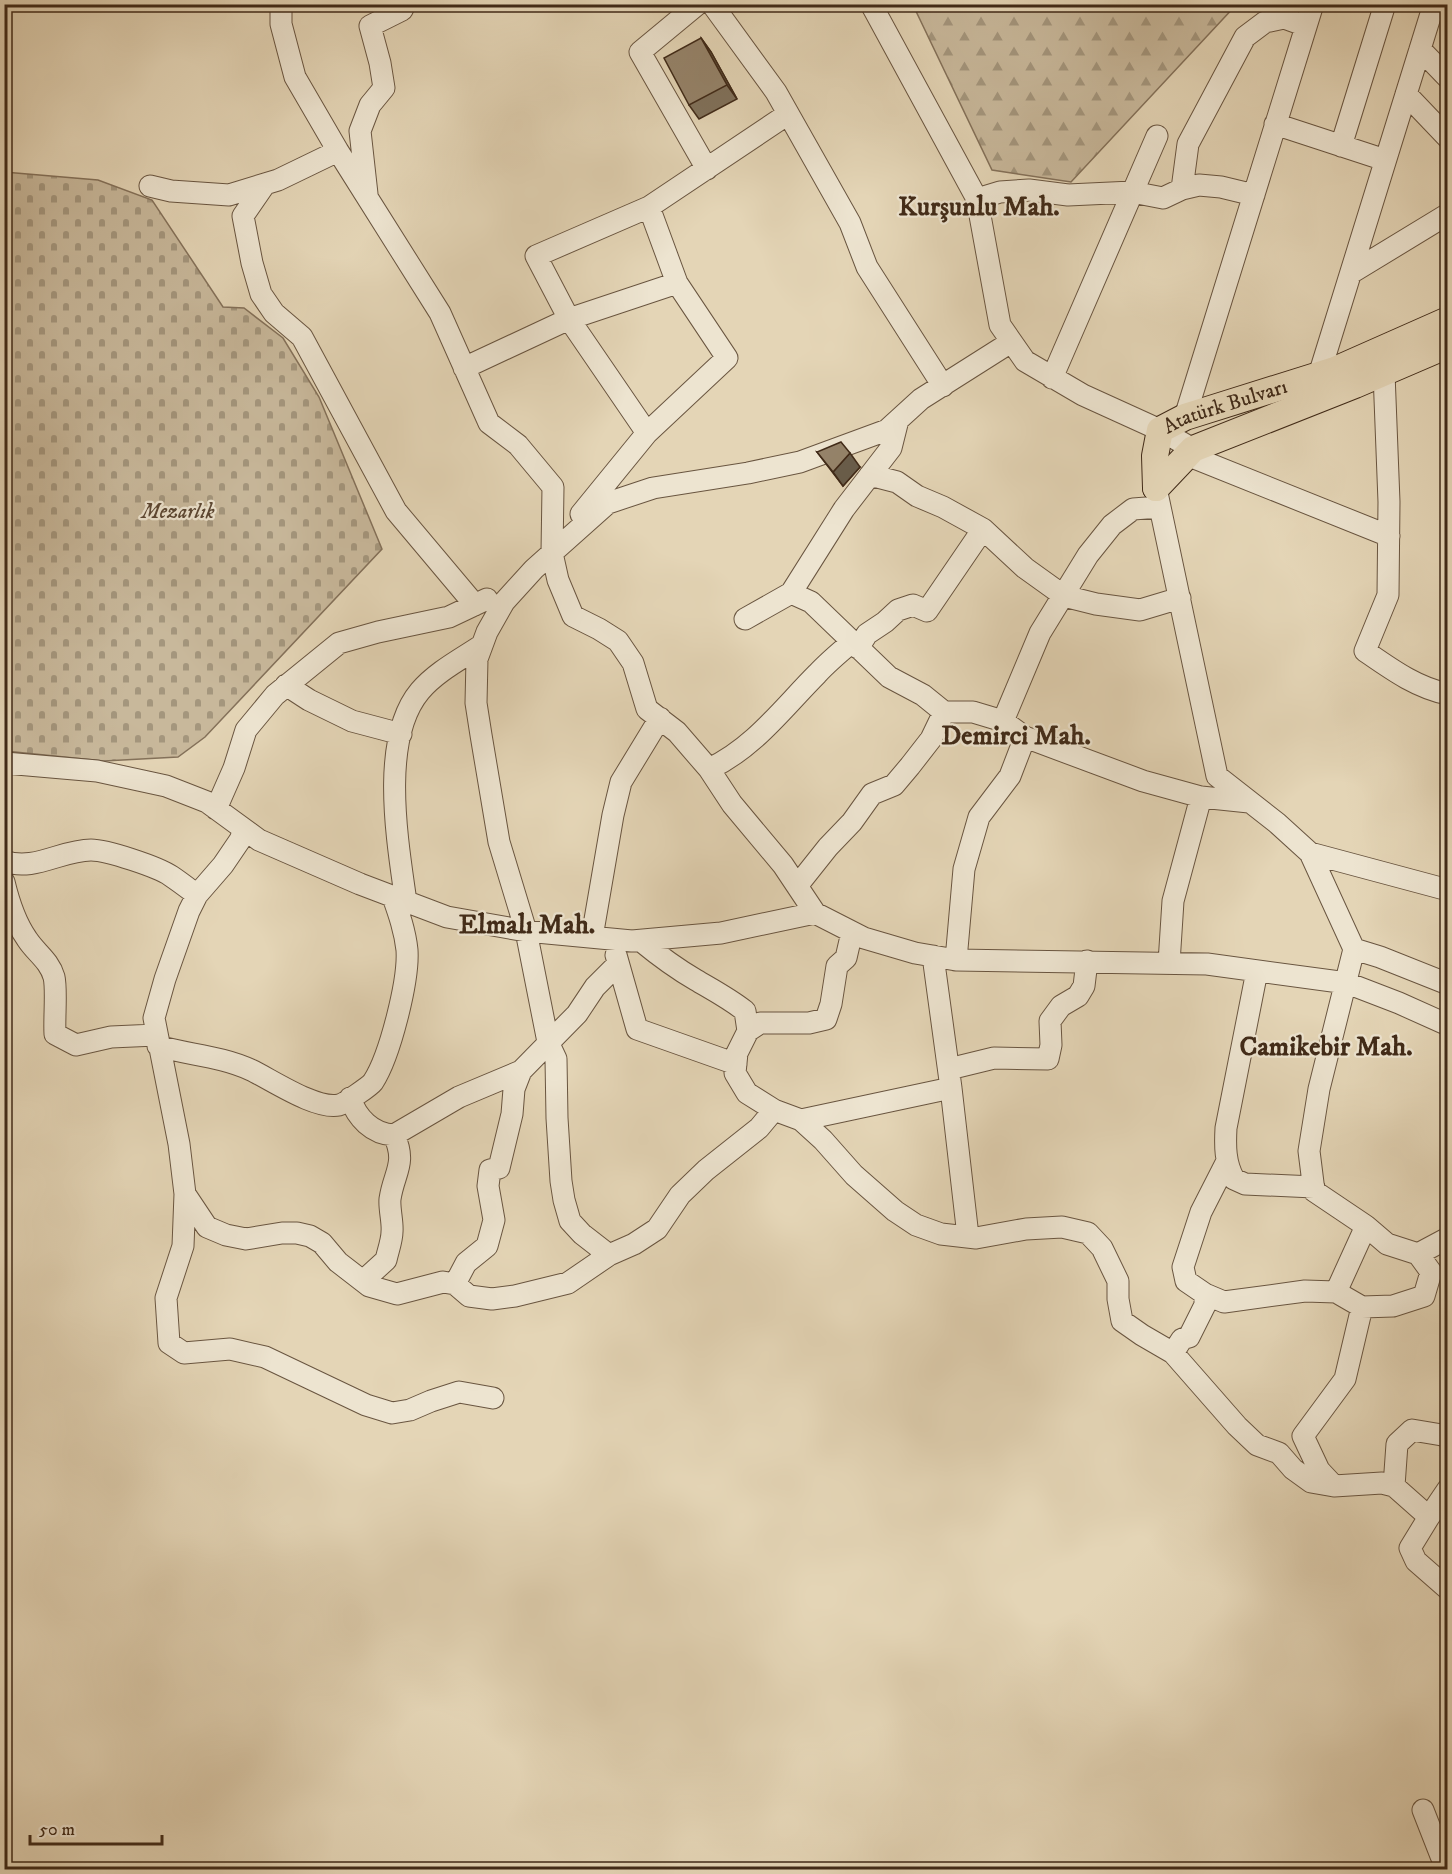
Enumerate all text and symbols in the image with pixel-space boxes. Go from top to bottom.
district label: Kurşunlu Mah. [898,190,1060,224]
street label: Atatürk Bulvarı [1159,374,1290,440]
park label: Mezarlık [139,499,215,525]
district label: Demirci Mah. [941,719,1091,753]
district label: Elmalı Mah. [459,908,595,942]
district label: Camikebir Mah. [1239,1030,1413,1064]
scale bar [30,1808,162,1846]
text: 50 m [39,1819,75,1841]

